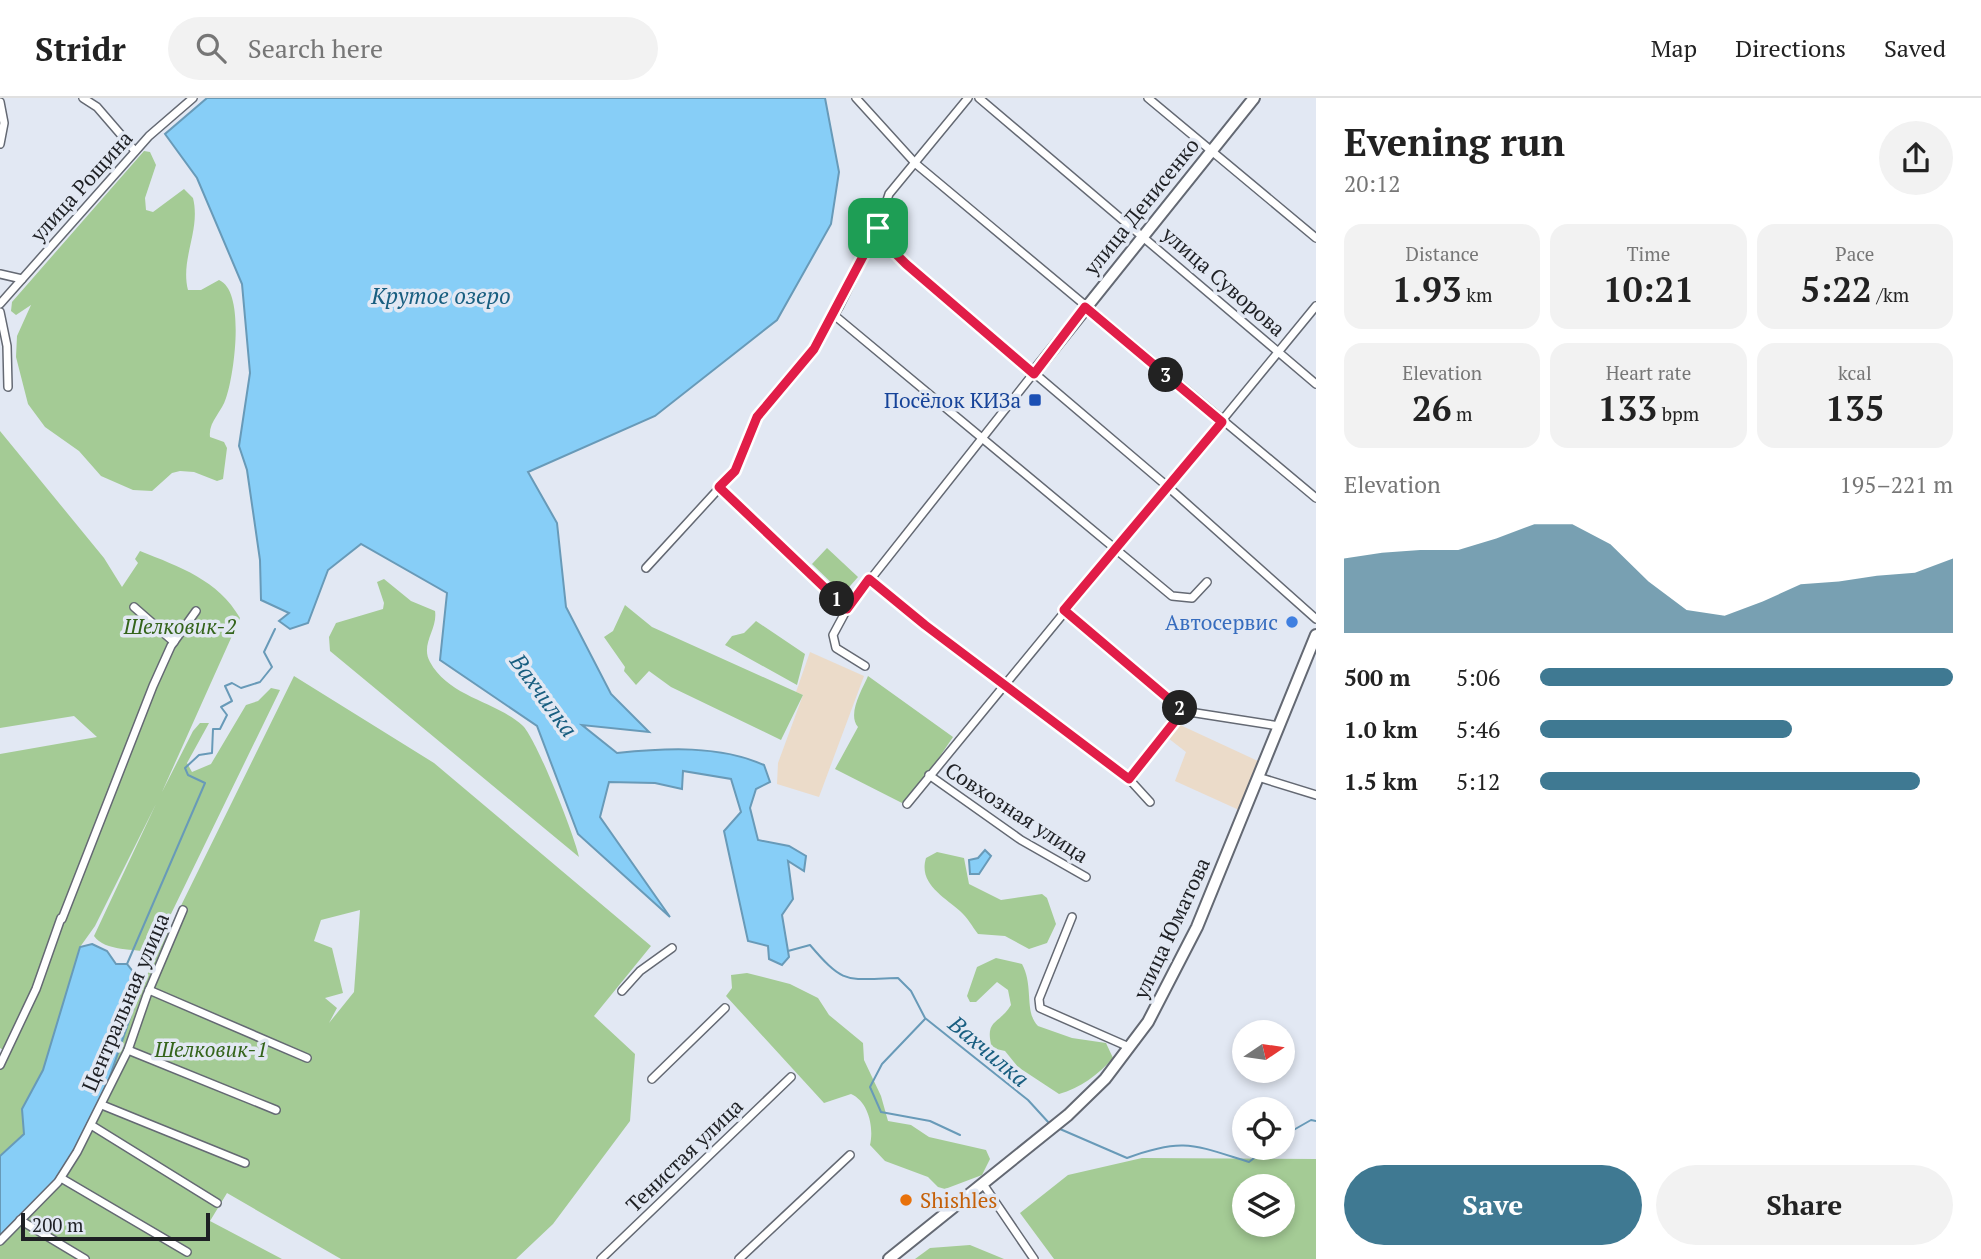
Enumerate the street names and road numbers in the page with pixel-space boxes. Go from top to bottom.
street label: улица Рощина [23,124,139,248]
street label: улица Денисенко [1076,132,1205,281]
street label: улица Суворова [1156,219,1292,342]
street label: Совхозная улица [940,755,1094,869]
street label: улица Юматова [1126,852,1216,1004]
street label: Центральная улица [75,908,175,1096]
street label: Тенистая улица [619,1092,749,1218]

